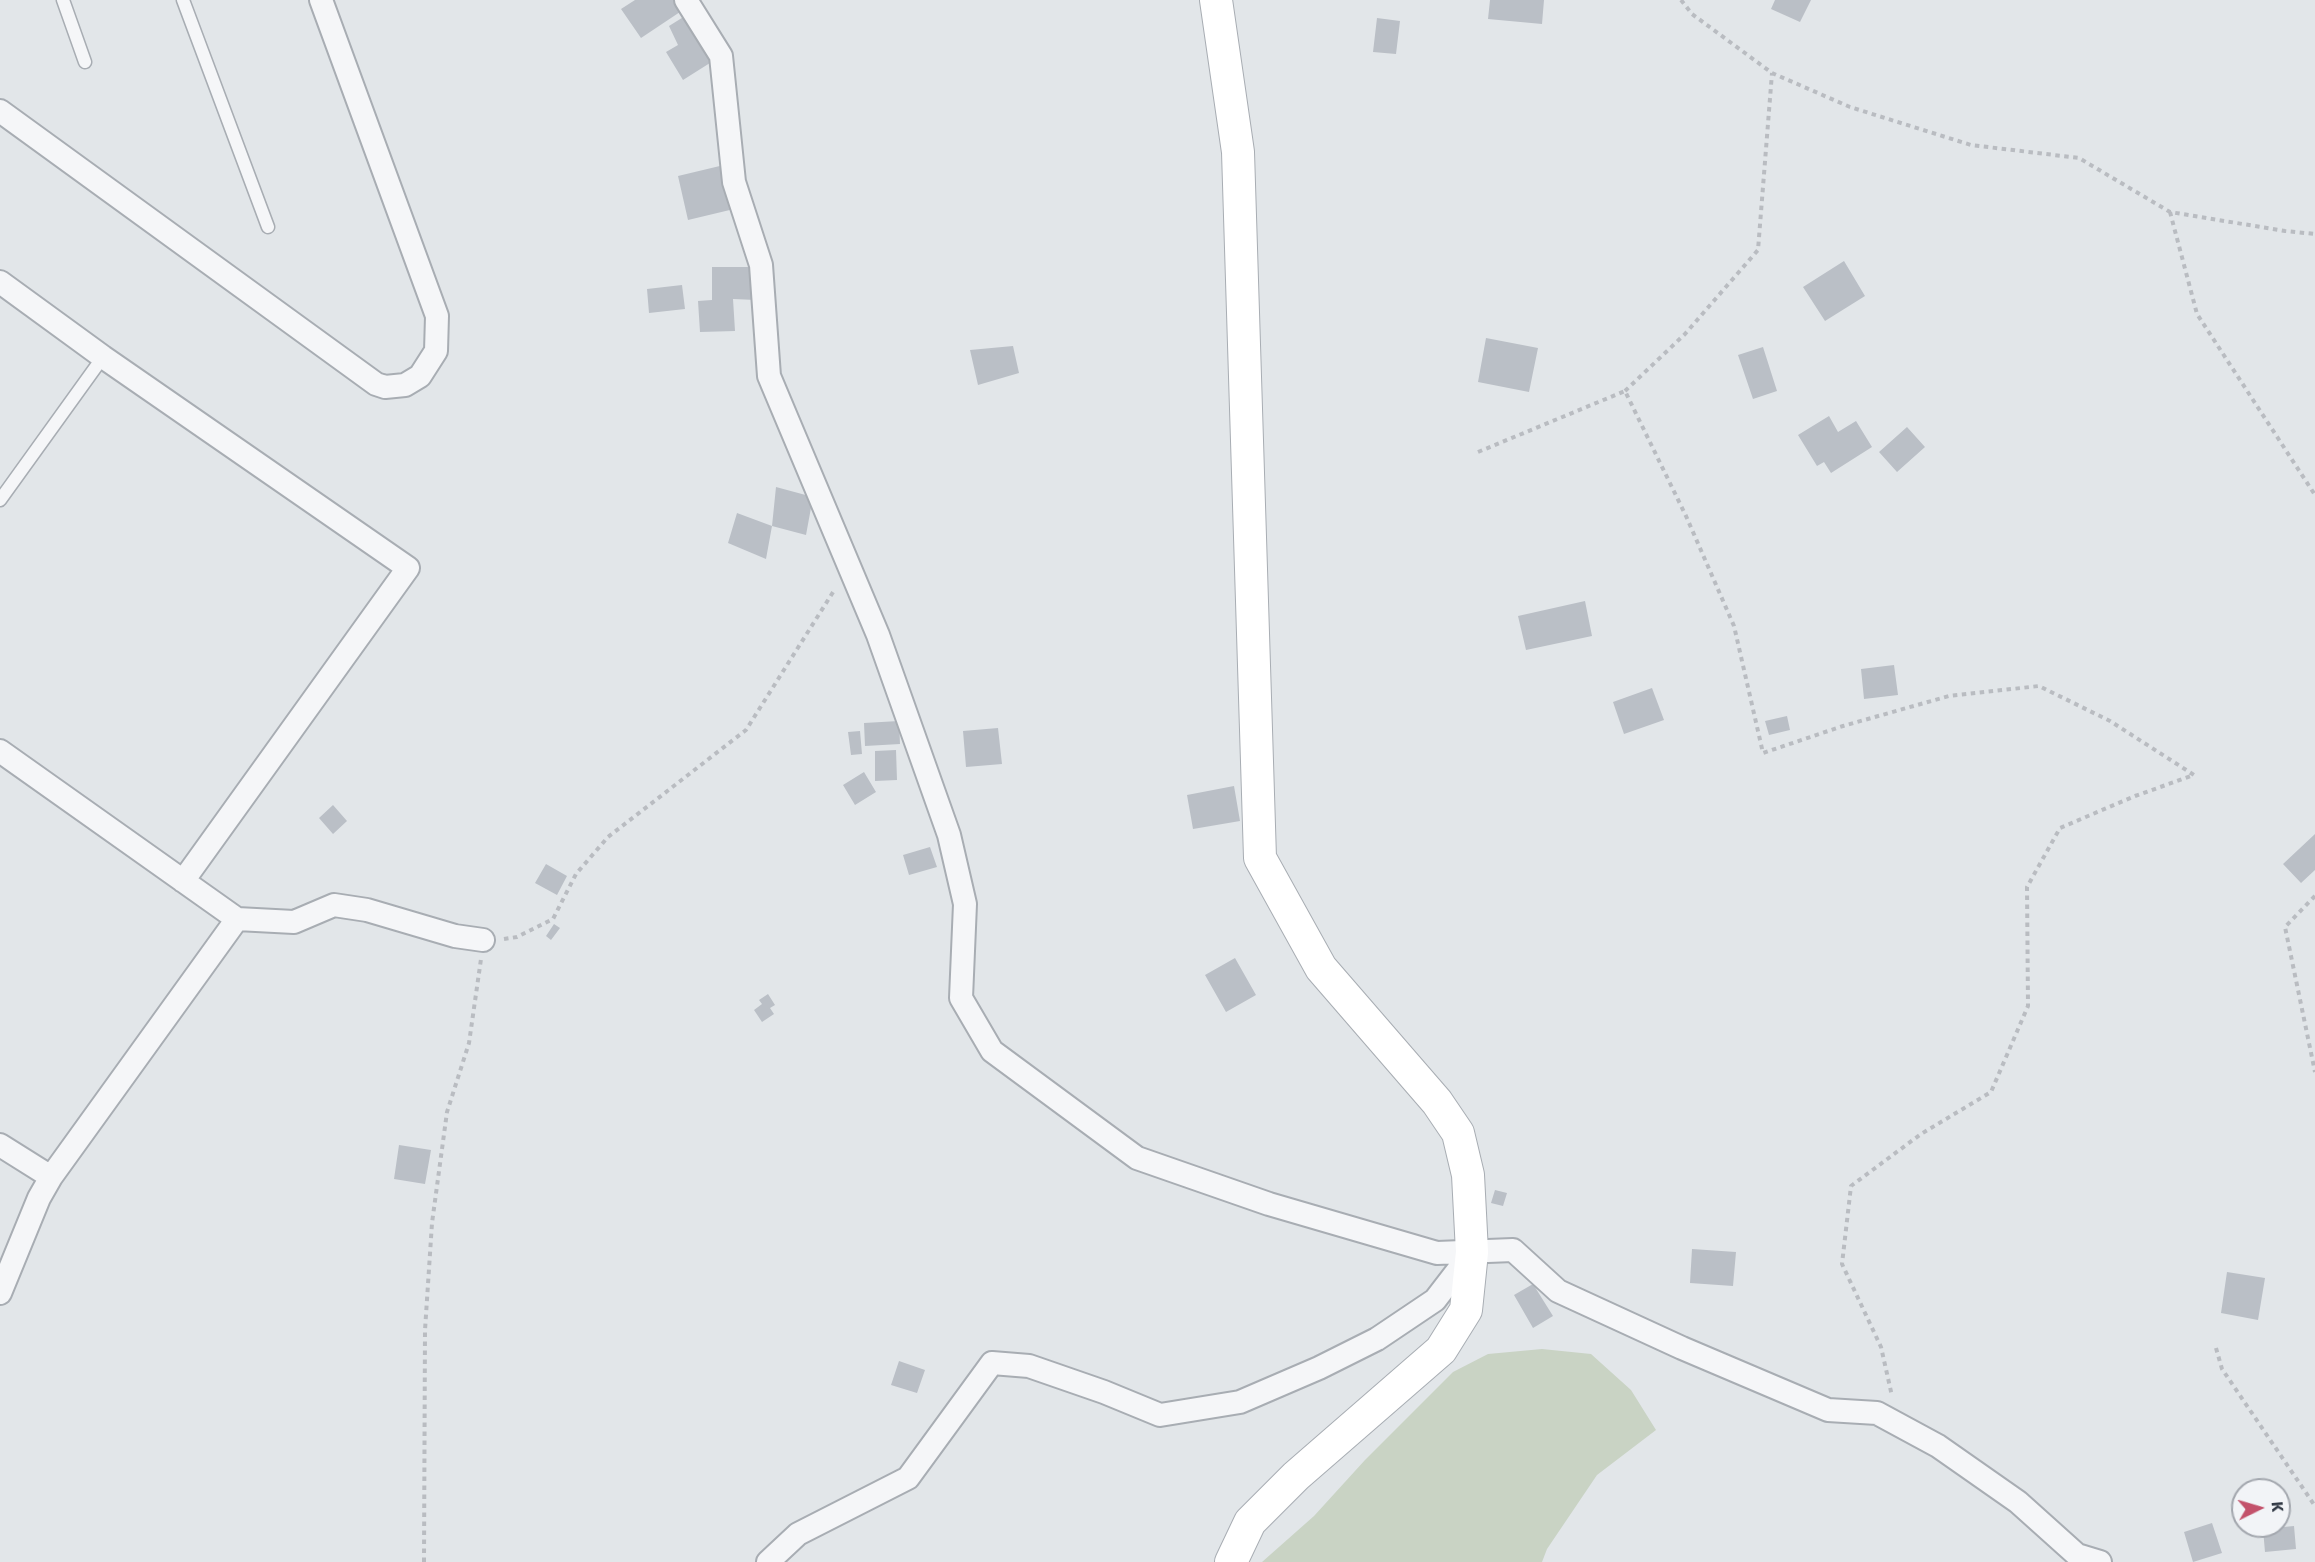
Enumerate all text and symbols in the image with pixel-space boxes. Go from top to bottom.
north arrow [2231,1478,2291,1538]
text: K [2268,1501,2287,1512]

